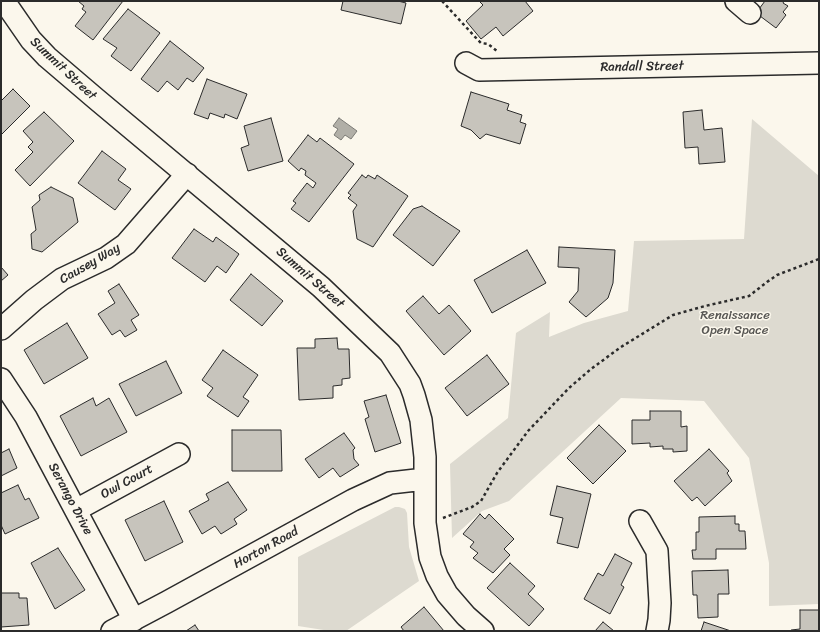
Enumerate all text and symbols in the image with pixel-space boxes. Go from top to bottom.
street label: Summit Street [27,34,99,104]
street label: Randall Street [600,58,684,76]
street label: Causey Way [57,240,123,288]
street label: Summit Street [273,244,347,312]
park label: Renaissance Open Space [700,308,770,339]
street label: Serango Drive [44,460,96,538]
street label: Owl Court [98,461,156,503]
street label: Horton Road [231,524,301,572]

